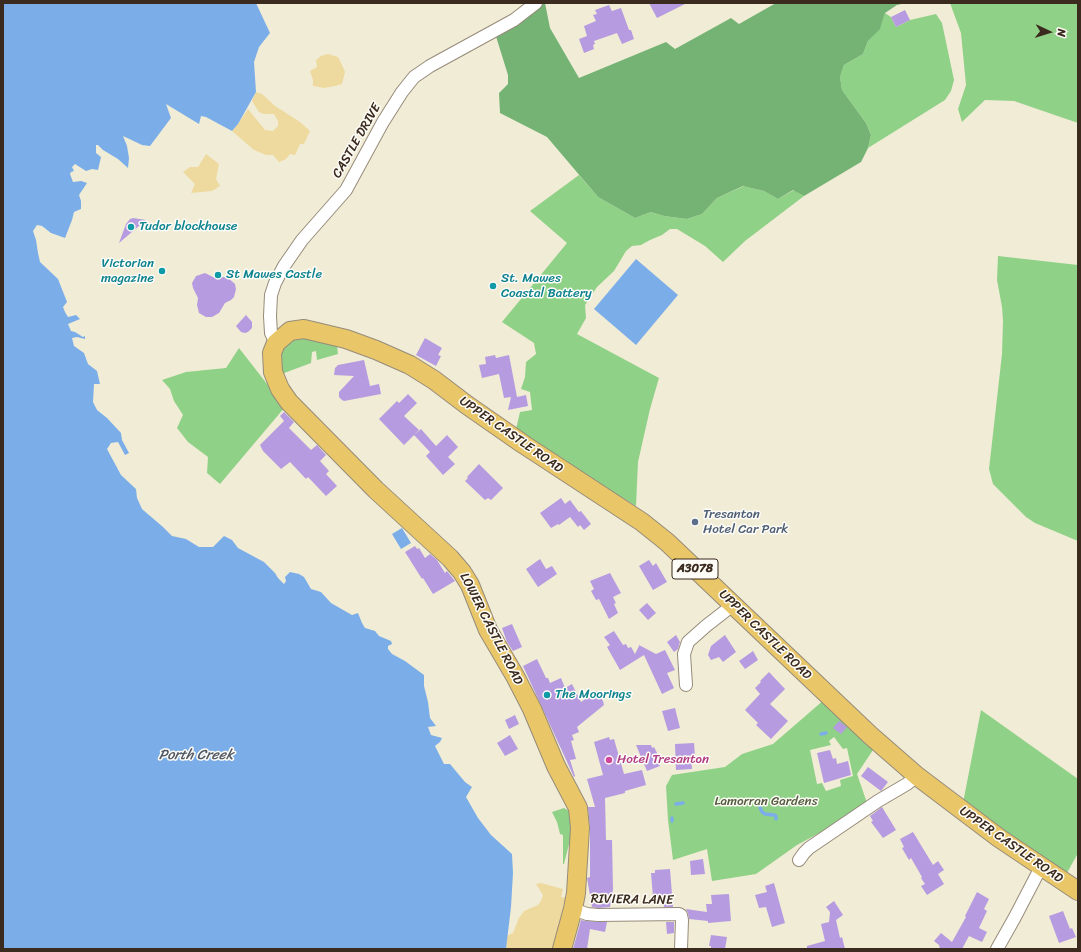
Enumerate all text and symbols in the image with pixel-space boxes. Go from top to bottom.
north arrow [1029,12,1069,52]
text: N [1052,28,1071,37]
street label: CASTLE DRIVE [329,101,385,181]
place label: Tudor blockhouse [139,219,237,235]
marker: Tudor blockhouse [126,222,136,232]
place label: Victorian magazine [101,256,154,287]
marker: Victorian magazine [157,266,167,276]
place label: St Mawes Castle [226,267,322,283]
marker: St Mawes Castle [213,270,223,280]
place label: St. Mawes Coastal Battery [501,271,592,302]
marker: St. Mawes Coastal Battery [488,281,498,291]
street label: UPPER CASTLE ROAD [456,393,566,477]
place label: Tresanton Hotel Car Park [703,507,788,538]
marker: Tresanton Hotel Car Park [690,517,700,527]
road number: A3078 [672,559,718,579]
street label: LOWER CASTLE ROAD [456,571,526,687]
street label: UPPER CASTLE ROAD [715,587,815,683]
place label: The Moorings [555,687,631,703]
marker: The Moorings [542,690,552,700]
water label: Porth Creek [159,747,233,763]
place label: Hotel Tresanton [617,752,709,768]
marker: Hotel Tresanton [604,755,614,765]
park label: Lamorran Gardens [714,794,818,810]
street label: UPPER CASTLE ROAD [956,803,1066,887]
street label: RIVIERA LANE [591,891,673,909]

